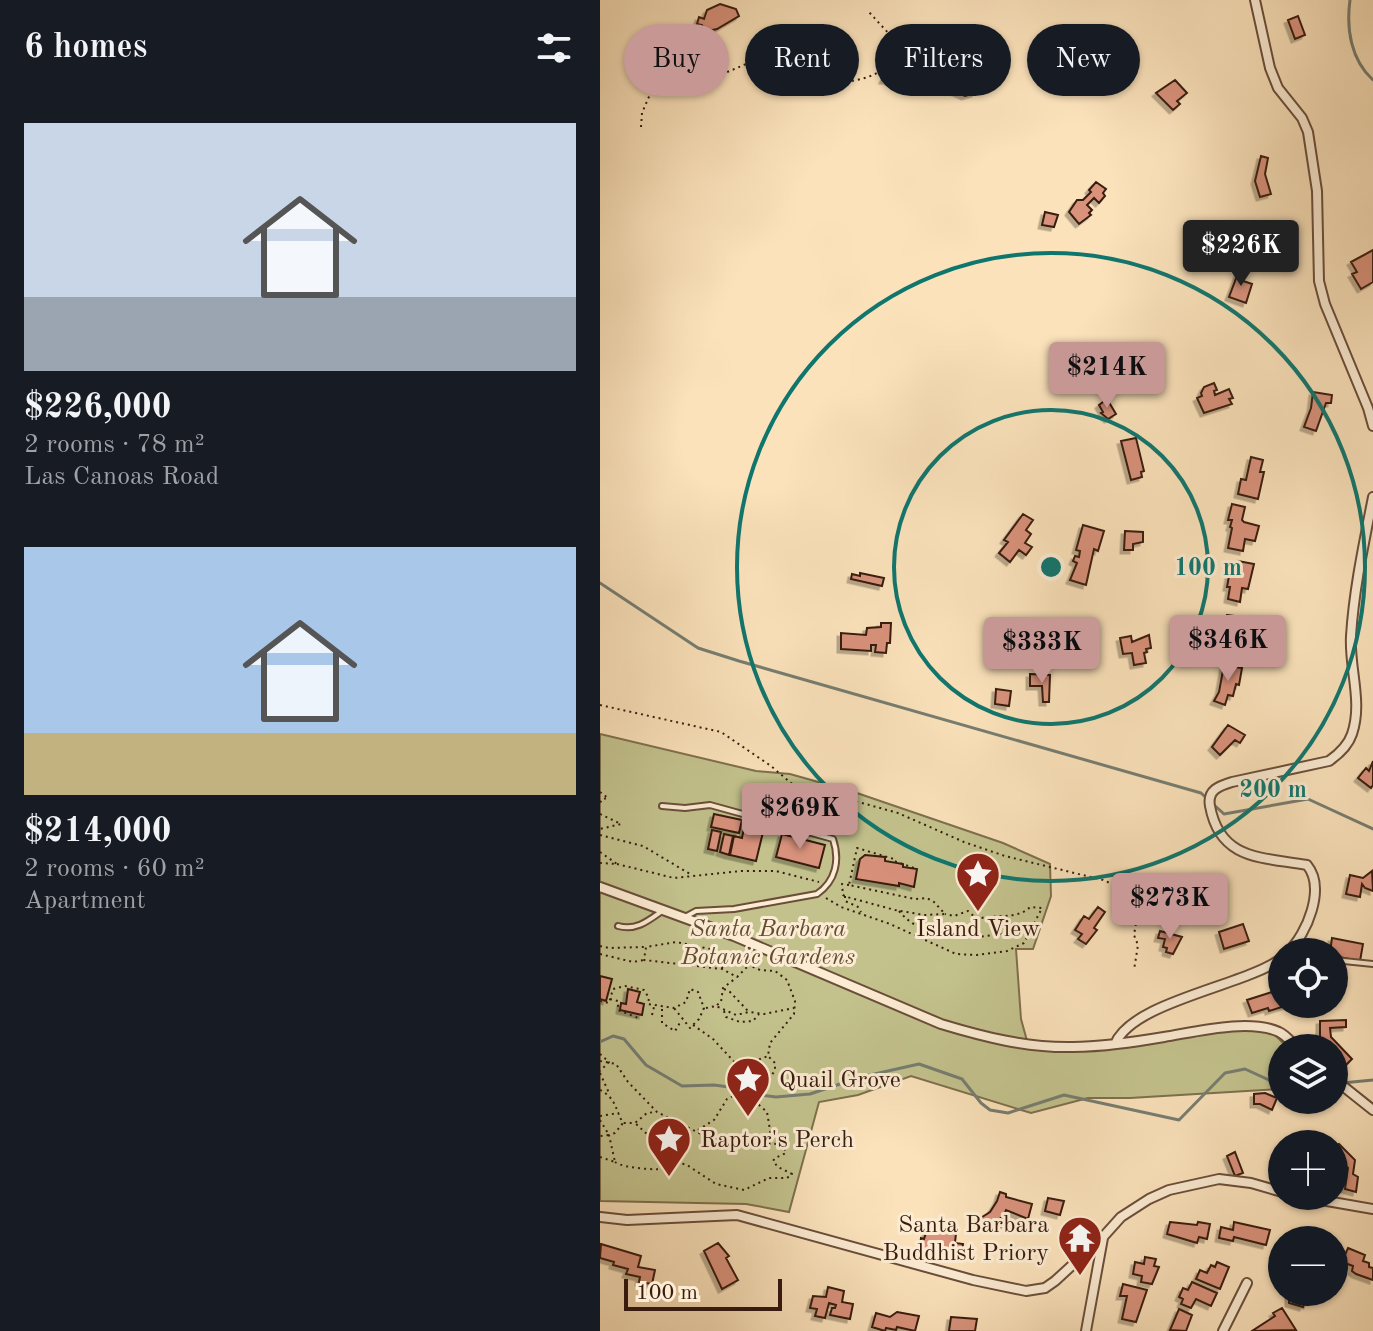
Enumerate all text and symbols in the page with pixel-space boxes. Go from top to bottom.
chip: Buy [624,24,729,96]
chip: Rent [745,24,859,96]
chip: Filters [875,24,1011,96]
chip: New [1027,24,1140,96]
icon: filters [532,26,576,70]
text: 6 homes [24,31,147,65]
icon: home [228,175,372,319]
pin: $226K [1185,220,1297,288]
text: $226K [1201,233,1281,259]
pin: $214K [1051,342,1163,410]
text: $214K [1067,355,1147,381]
text: $226,000 [24,391,172,425]
text: 2 rooms · 78 m² [24,432,205,458]
text: Las Canoas Road [24,464,219,490]
centre of rings [1037,553,1065,581]
text: 100 m [1174,557,1242,581]
icon: home [228,599,372,743]
pin: $346K [1172,615,1284,683]
pin: $333K [986,617,1098,685]
text: $346K [1188,628,1268,654]
text: $333K [1002,630,1082,656]
text: 200 m [1239,779,1307,803]
pin: $269K [744,783,856,851]
text: $269K [760,796,840,822]
text: $214,000 [24,815,172,849]
place icon: Island View [954,850,1002,913]
text: 2 rooms · 60 m² [24,856,205,882]
pin: $273K [1114,873,1226,941]
text: $273K [1130,886,1210,912]
text: Apartment [24,888,146,914]
park label: Santa Barbara Botanic Gardens [680,918,855,970]
place label: Island View [916,918,1040,942]
map controls [1268,938,1348,1306]
button: locate [1268,938,1348,1018]
button: layers [1268,1034,1348,1114]
place icon: Quail Grove [724,1055,772,1118]
place label: Quail Grove [779,1069,901,1093]
place icon: Raptor's Perch [645,1115,693,1178]
place label: Raptor's Perch [700,1129,854,1153]
button: + [1268,1130,1348,1210]
place label: Santa Barbara Buddhist Priory [882,1214,1049,1266]
temple icon: Santa Barbara Buddhist Priory [1056,1214,1104,1277]
button: − [1268,1226,1348,1306]
scale bar [624,1275,782,1311]
text: 100 m [636,1282,698,1304]

